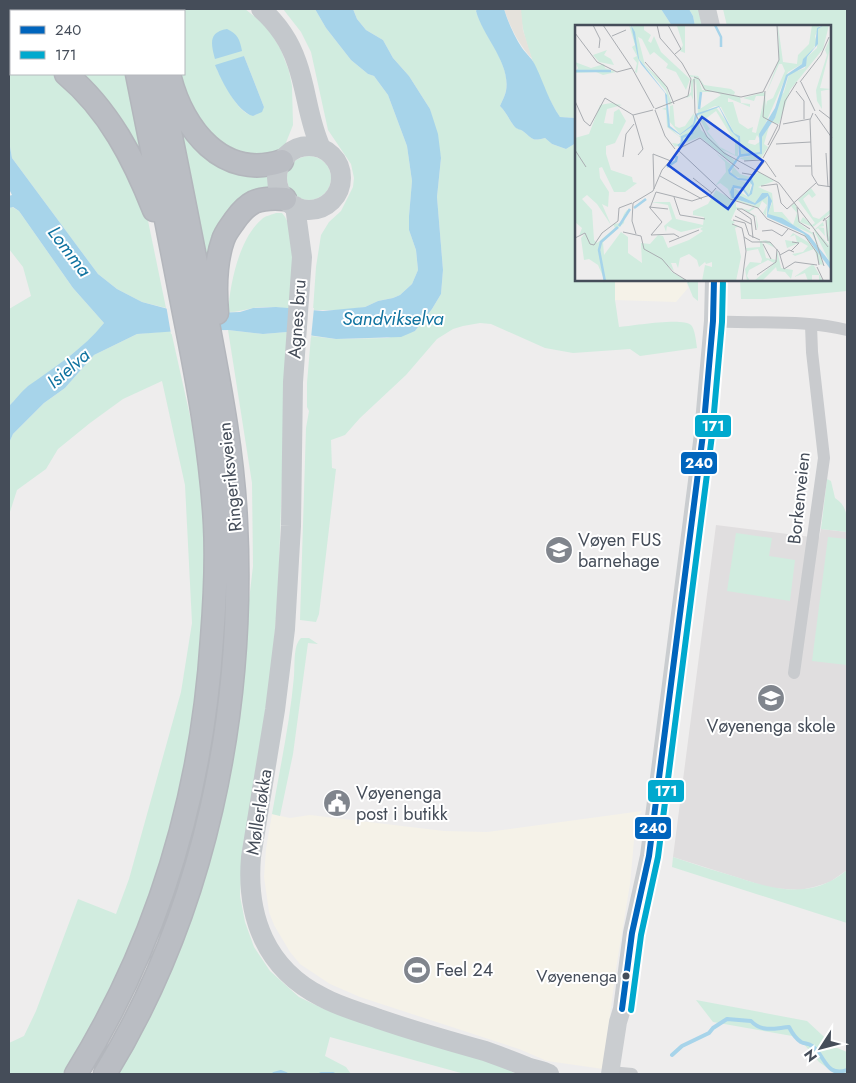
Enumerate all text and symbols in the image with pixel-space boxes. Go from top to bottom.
legend [10,10,185,75]
text: 240 [55,19,81,41]
inset map [575,25,831,281]
text: 171 [55,44,76,66]
water label: Lomma [41,220,98,283]
street label: Agnes bru [281,278,313,360]
water label: Sandvikselva [342,305,444,332]
water label: Isielva [41,342,96,395]
line badge: 171 [694,414,732,438]
text: 171 [702,416,724,436]
street label: Ringeriksveien [211,421,249,533]
line badge: 240 [680,451,718,475]
street label: Borkenveien [781,451,817,545]
text: 240 [685,453,713,473]
place label: Vøyen FUS barnehage [578,527,661,574]
school or university icon: Vøyen FUS barnehage [544,535,574,565]
school or university icon: Vøyenenga skole [756,683,786,713]
place label: Vøyenenga skole [707,713,836,739]
street label: Møllerløkka [239,767,279,857]
line badge: 171 [647,779,685,803]
place label: Vøyenenga post i butikk [356,780,448,827]
text: 171 [655,781,677,801]
public building icon: Vøyenenga post i butikk [322,788,352,818]
line badge: 240 [634,816,672,840]
text: 240 [639,818,667,838]
sports icon: Feel 24 [402,955,432,985]
place label: Feel 24 [436,957,493,983]
place label: Vøyenenga [536,964,617,988]
marker: Vøyenenga [621,971,631,981]
north arrow [796,1023,846,1073]
text: N [799,1045,822,1066]

